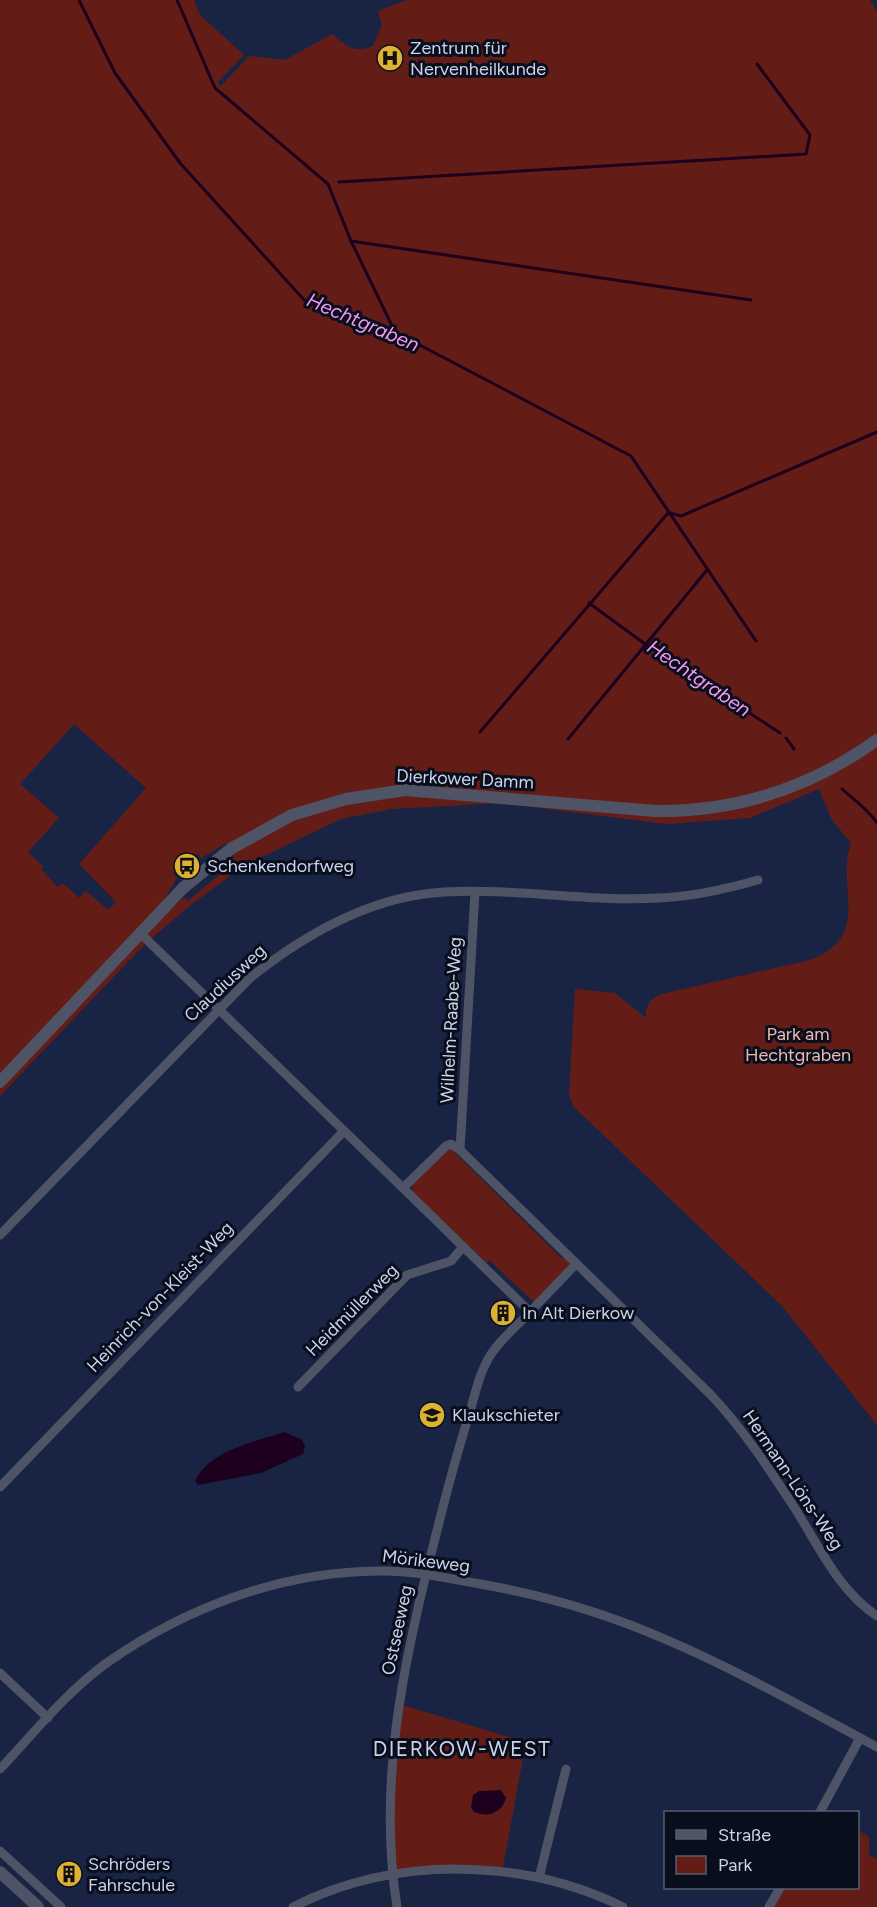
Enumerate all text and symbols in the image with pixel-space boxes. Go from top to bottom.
place label: Zentrum für Nervenheilkunde [410,37,546,80]
hospital icon: Zentrum für Nervenheilkunde [375,43,405,73]
water label: Hechtgraben [303,288,423,356]
water label: Hechtgraben [643,635,755,721]
street label: Dierkower Damm [396,764,534,794]
bus stop icon: Schenkendorfweg [172,851,202,881]
place label: Schenkendorfweg [207,855,354,877]
street label: Wilhelm-Raabe-Weg [436,936,466,1104]
street label: Claudiusweg [180,940,270,1026]
park label: Park am Hechtgraben [745,1023,851,1066]
street label: Heinrich-von-Kleist-Weg [82,1217,238,1377]
street label: Heidmüllerweg [301,1259,403,1361]
building icon: In Alt Dierkow [488,1298,518,1328]
place label: In Alt Dierkow [522,1302,634,1324]
school or university icon: Klaukschieter [417,1400,447,1430]
place label: Klaukschieter [452,1404,560,1426]
street label: Hermann-Löns-Weg [738,1406,848,1554]
street label: Mörikeweg [381,1545,471,1577]
street label: Ostseeweg [377,1583,417,1677]
district label: DIERKOW-WEST [373,1736,551,1761]
legend [664,1811,859,1889]
text: Straße [718,1824,771,1846]
place label: Schröders Fahrschule [88,1853,175,1896]
text: Park [718,1854,753,1876]
building icon: Schröders Fahrschule [54,1859,84,1889]

